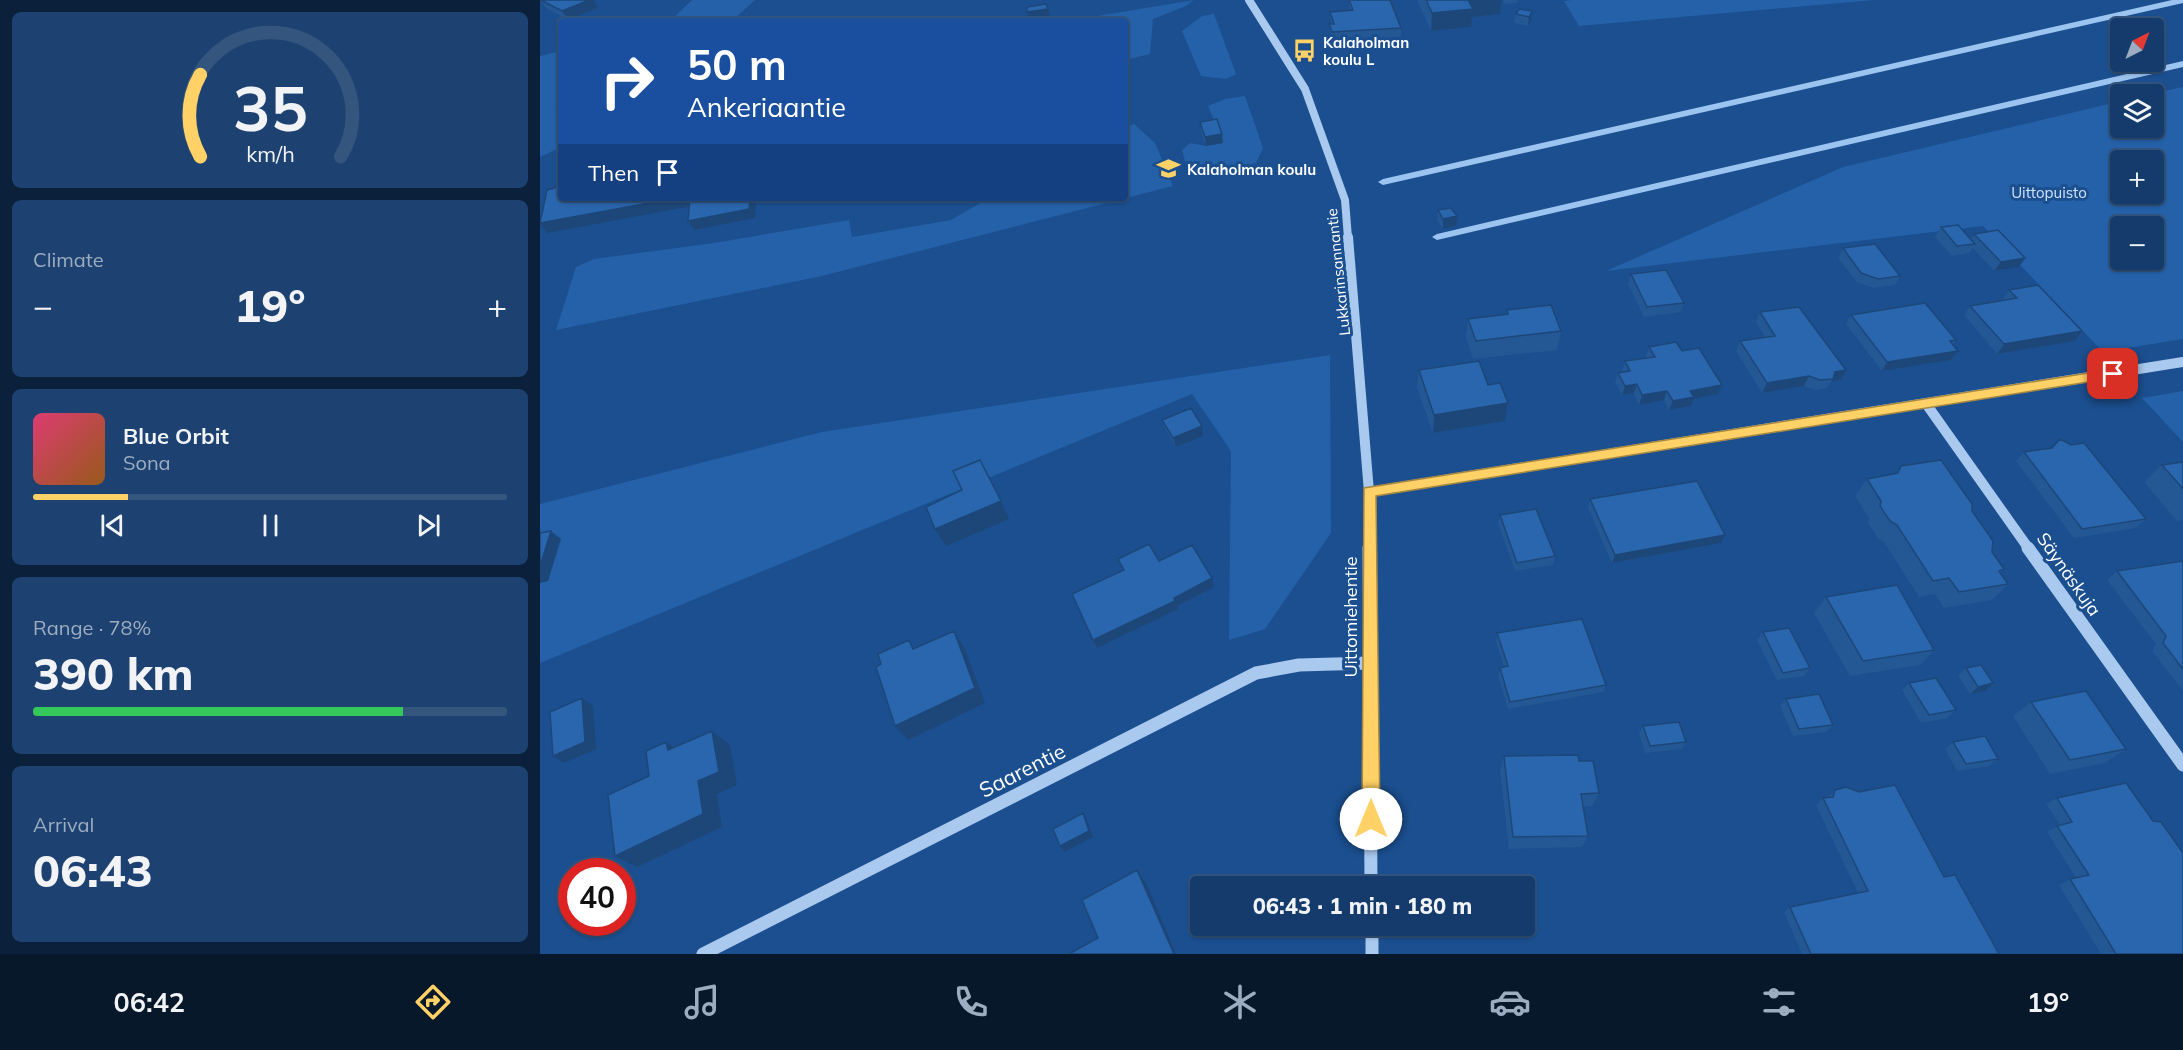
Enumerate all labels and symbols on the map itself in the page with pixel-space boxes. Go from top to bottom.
north arrow [2110,18,2164,72]
place label: Kalaholman koulu L [1323,33,1409,69]
bus stop icon: Kalaholman koulu L [1292,38,1318,64]
school or university icon: Kalaholman koulu [1156,156,1182,182]
place label: Kalaholman koulu [1187,160,1316,179]
park label: Uittopuisto [2011,183,2087,202]
street label: Lukkarinsannantie [1322,208,1354,336]
pin [2087,348,2138,399]
street label: Säynäskuja [2032,528,2106,620]
street label: Uittomiehentie [1339,556,1362,678]
street label: Saarentie [975,737,1069,803]
position arrow [1339,787,1403,851]
speed limit sign: 40 [558,858,636,936]

